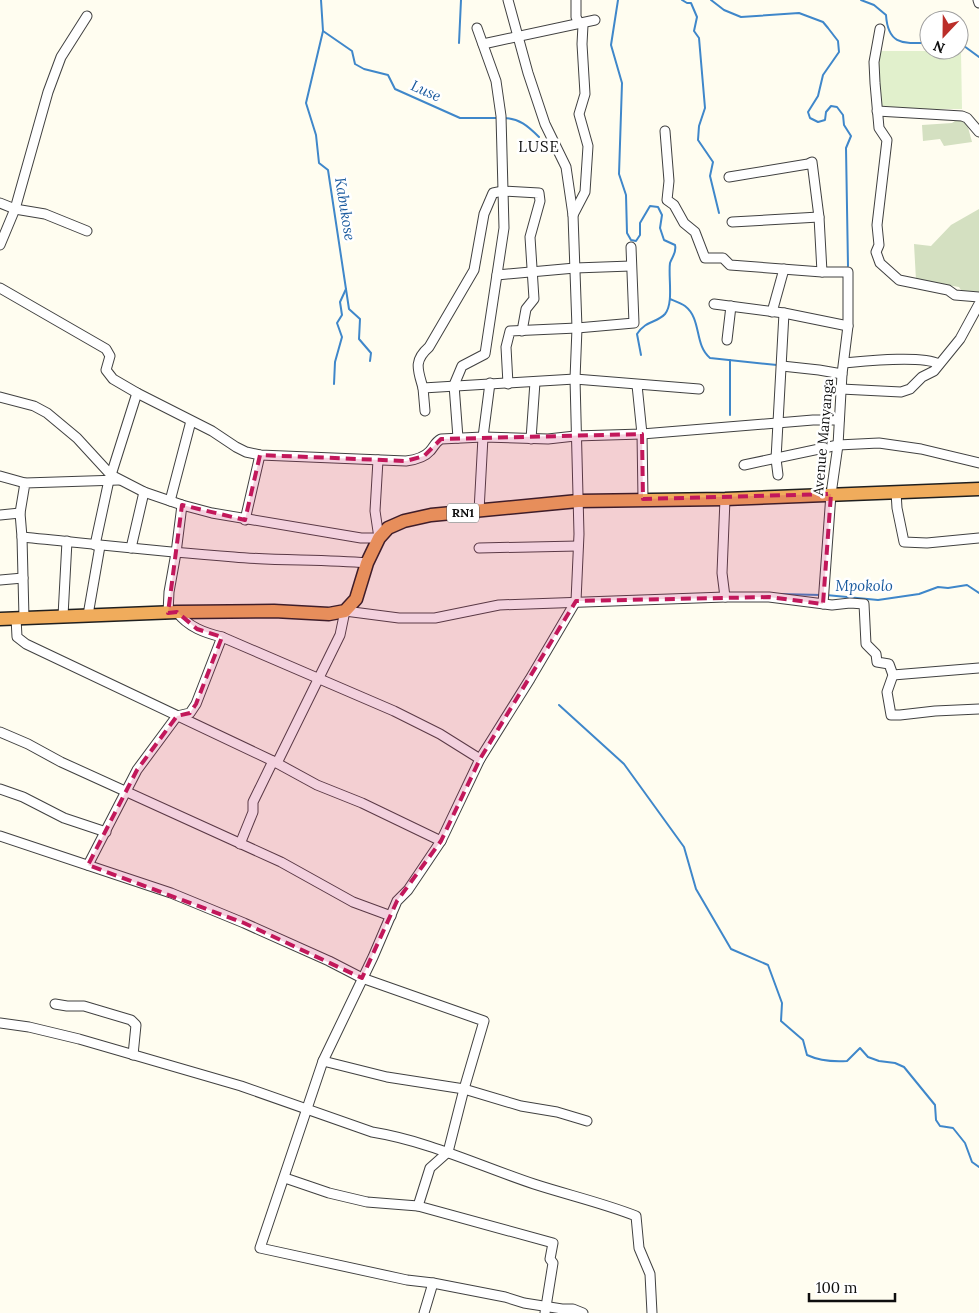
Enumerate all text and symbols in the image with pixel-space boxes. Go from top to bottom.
north arrow [919,10,969,60]
text: N [931,37,948,57]
water label: Luse [408,76,444,106]
district label: LUSE [518,137,560,156]
water label: Kabukose [331,176,360,242]
street label: Avenue Manyanga [809,378,837,497]
road number: RN1 [447,503,479,522]
water label: Mpokolo [835,576,893,595]
scale bar [809,1270,895,1302]
text: 100 m [816,1278,857,1297]

